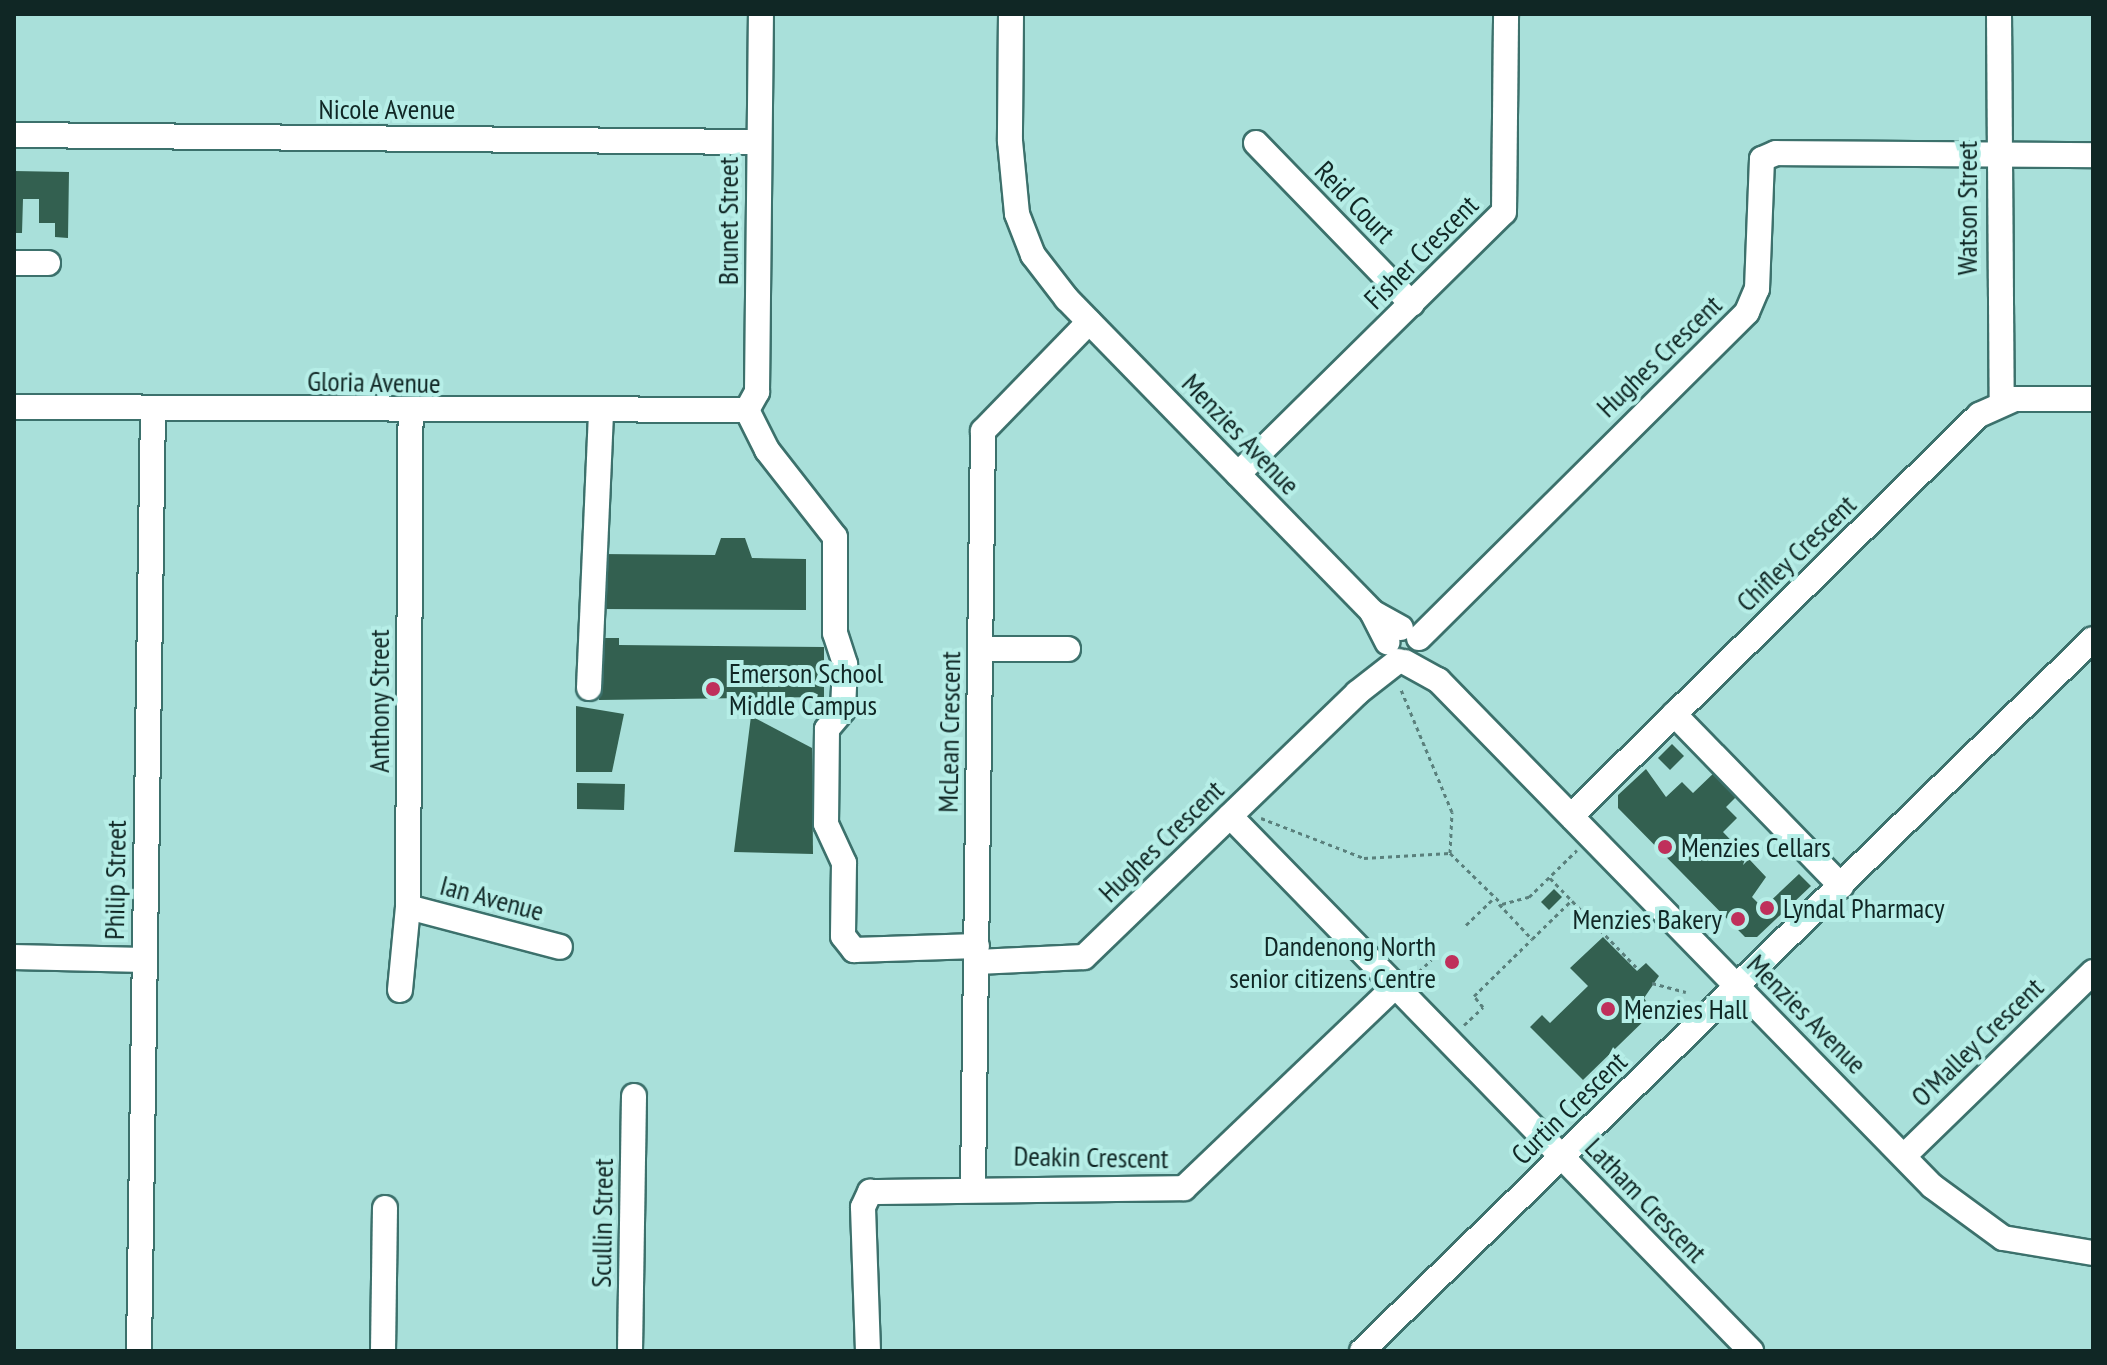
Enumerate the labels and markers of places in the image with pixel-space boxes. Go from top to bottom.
place label: Emerson School Middle Campus [729,656,883,722]
marker: Emerson School Middle Campus [704,680,722,698]
place label: Menzies Cellars [1681,830,1831,864]
marker: Menzies Cellars [1656,838,1674,856]
place label: Lyndal Pharmacy [1783,891,1945,925]
marker: Lyndal Pharmacy [1758,899,1776,917]
place label: Menzies Bakery [1572,902,1722,936]
marker: Menzies Bakery [1729,910,1747,928]
place label: Dandenong North senior citizens Centre [1229,929,1436,995]
marker: Dandenong North senior citizens Centre [1443,953,1461,971]
place label: Menzies Hall [1624,992,1748,1026]
marker: Menzies Hall [1599,1000,1617,1018]

